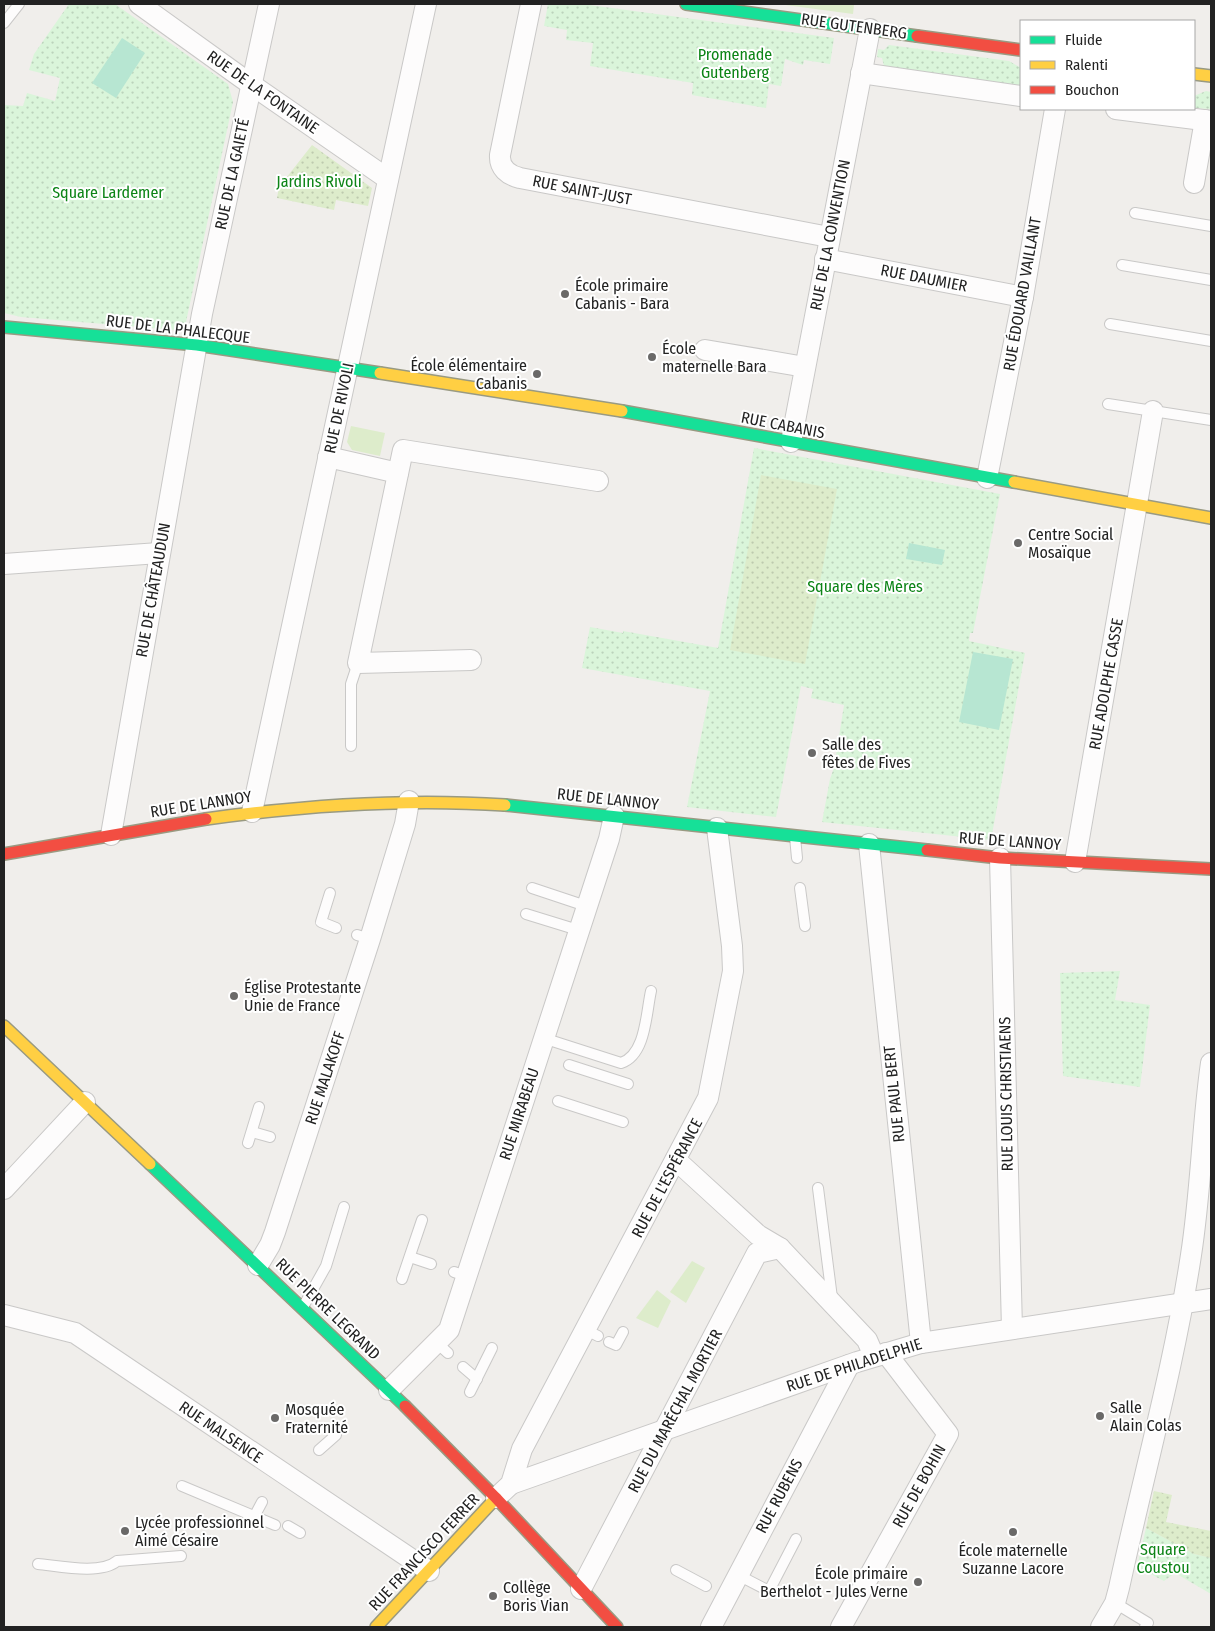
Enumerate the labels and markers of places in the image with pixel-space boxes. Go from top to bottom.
place label: École primaire Cabanis - Bara [575,276,669,313]
marker: École primaire Cabanis - Bara [559,288,571,300]
place label: École maternelle Bara [662,339,767,376]
marker: École maternelle Bara [646,351,658,363]
place label: École élémentaire Cabanis [410,356,527,393]
marker: École élémentaire Cabanis [531,368,543,380]
place label: Centre Social Mosaïque [1028,525,1113,562]
marker: Centre Social Mosaïque [1012,537,1024,549]
place label: Salle des fêtes de Fives [822,735,911,772]
marker: Salle des fêtes de Fives [806,747,818,759]
place label: Église Protestante Unie de France [244,978,361,1015]
marker: Église Protestante Unie de France [228,990,240,1002]
place label: Salle Alain Colas [1110,1398,1182,1435]
place label: Mosquée Fraternité [285,1400,348,1437]
marker: Salle Alain Colas [1094,1410,1106,1422]
marker: Mosquée Fraternité [269,1412,281,1424]
place label: Lycée professionnel Aimé Césaire [135,1513,264,1550]
marker: Lycée professionnel Aimé Césaire [119,1525,131,1537]
marker: École maternelle Suzanne Lacore [1007,1526,1019,1538]
place label: École maternelle Suzanne Lacore [958,1541,1068,1578]
place label: École primaire Berthelot - Jules Verne [760,1564,908,1601]
marker: École primaire Berthelot - Jules Verne [912,1576,924,1588]
place label: Collège Boris Vian [503,1578,569,1615]
marker: Collège Boris Vian [487,1590,499,1602]

